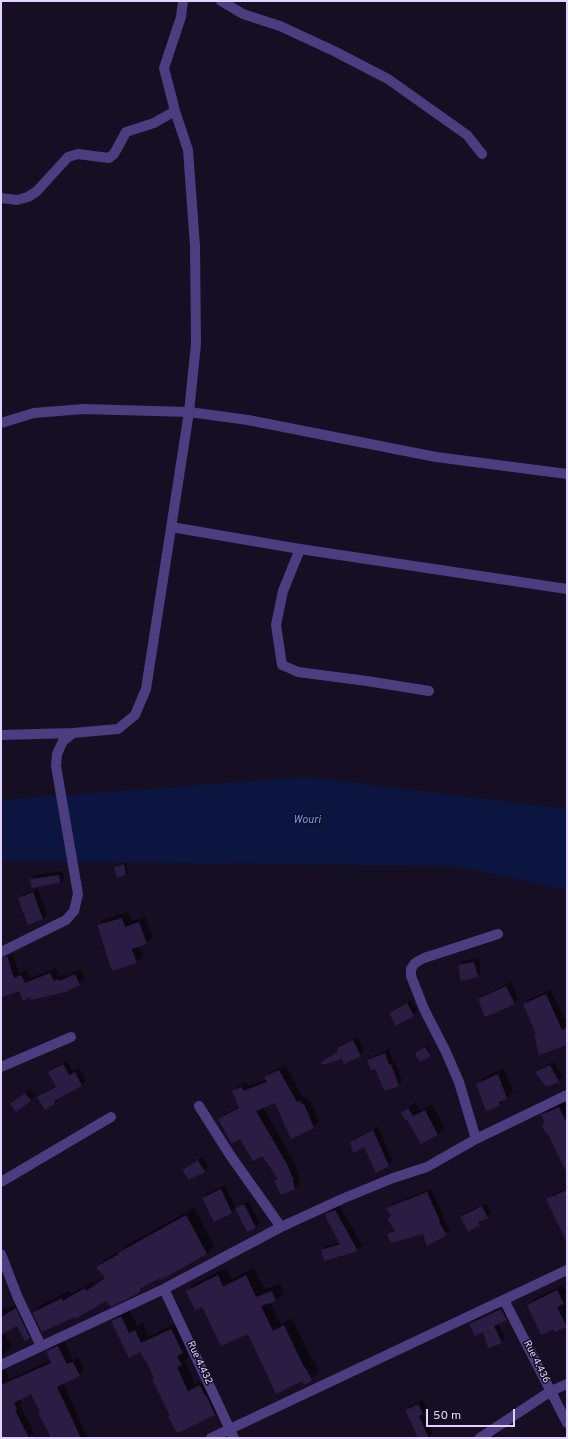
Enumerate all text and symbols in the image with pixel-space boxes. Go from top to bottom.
water label: Wouri [293,814,321,828]
street label: Rue 4.432 [184,1339,214,1387]
street label: Rue 4.436 [520,1339,552,1385]
scale bar [428,1401,517,1427]
text: 50 m [433,1408,461,1424]

